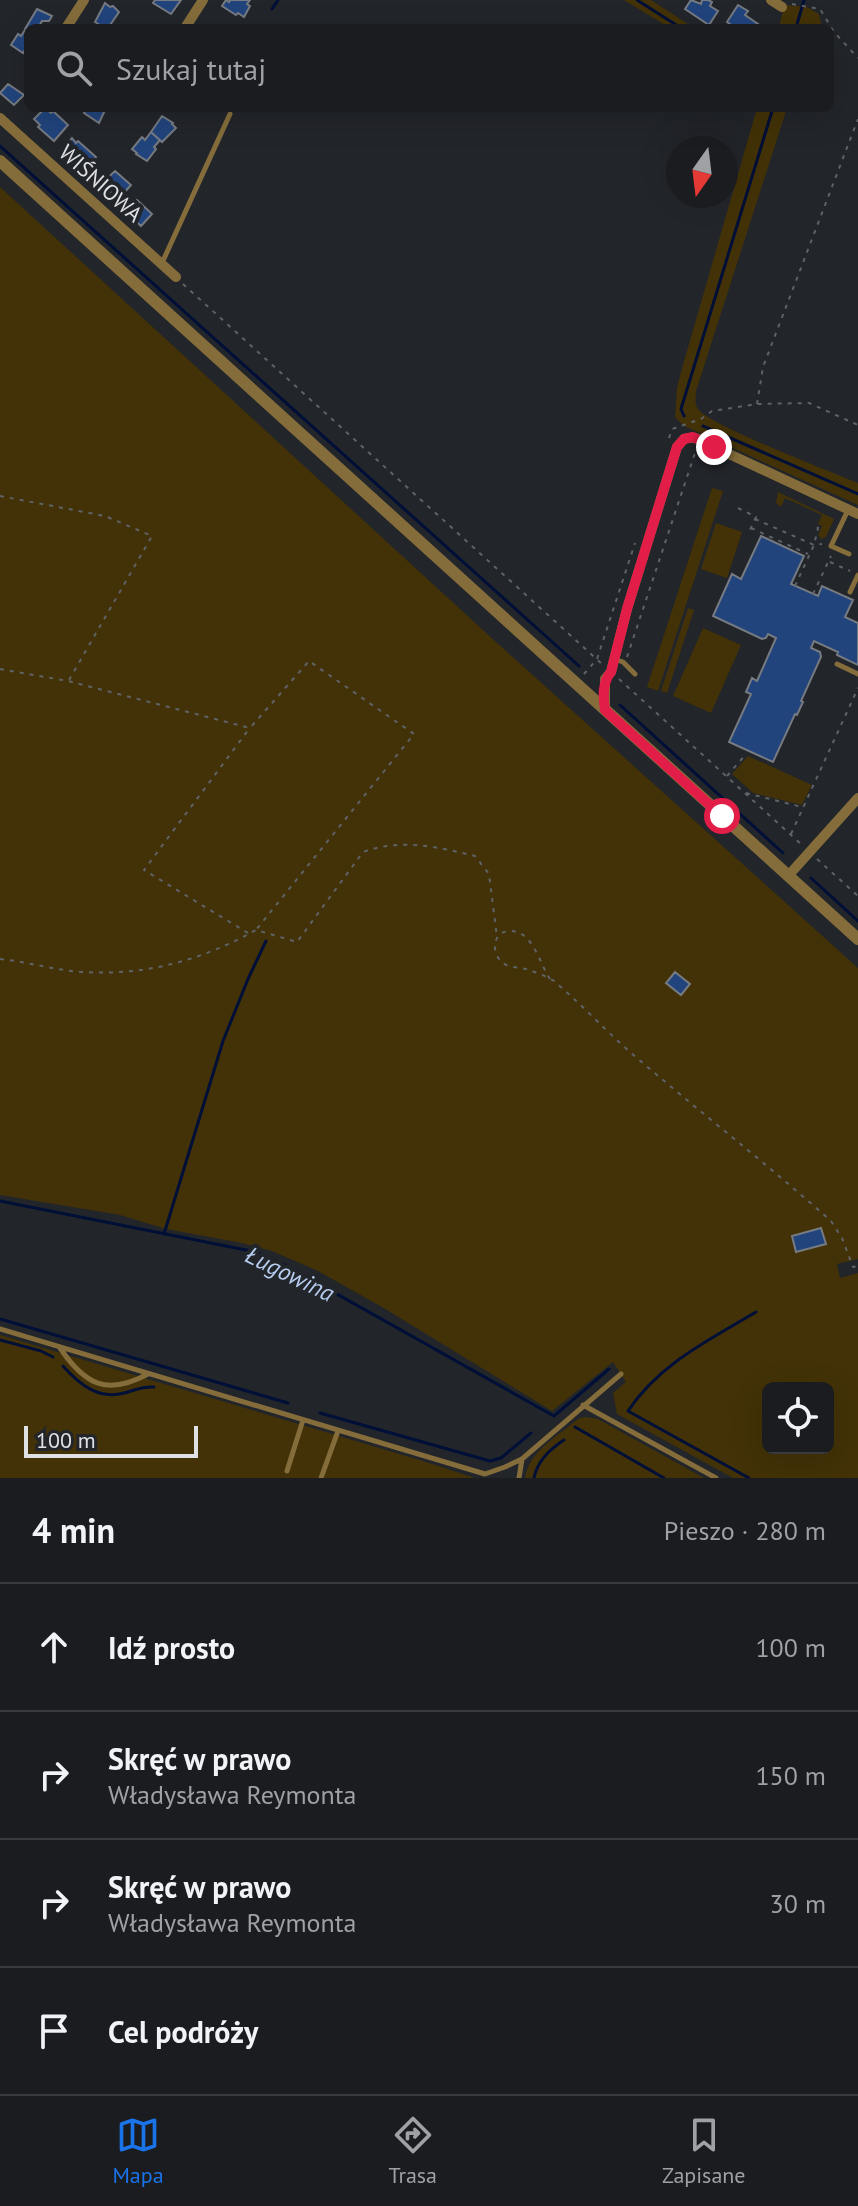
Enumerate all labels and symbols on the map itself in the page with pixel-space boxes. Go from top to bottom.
north arrow [666,136,738,208]
street label: WIŚNIOWA [54,138,149,228]
route end [696,429,732,465]
route start [704,798,740,834]
water label: Ługowina [241,1239,340,1309]
scale bar [24,1422,198,1458]

